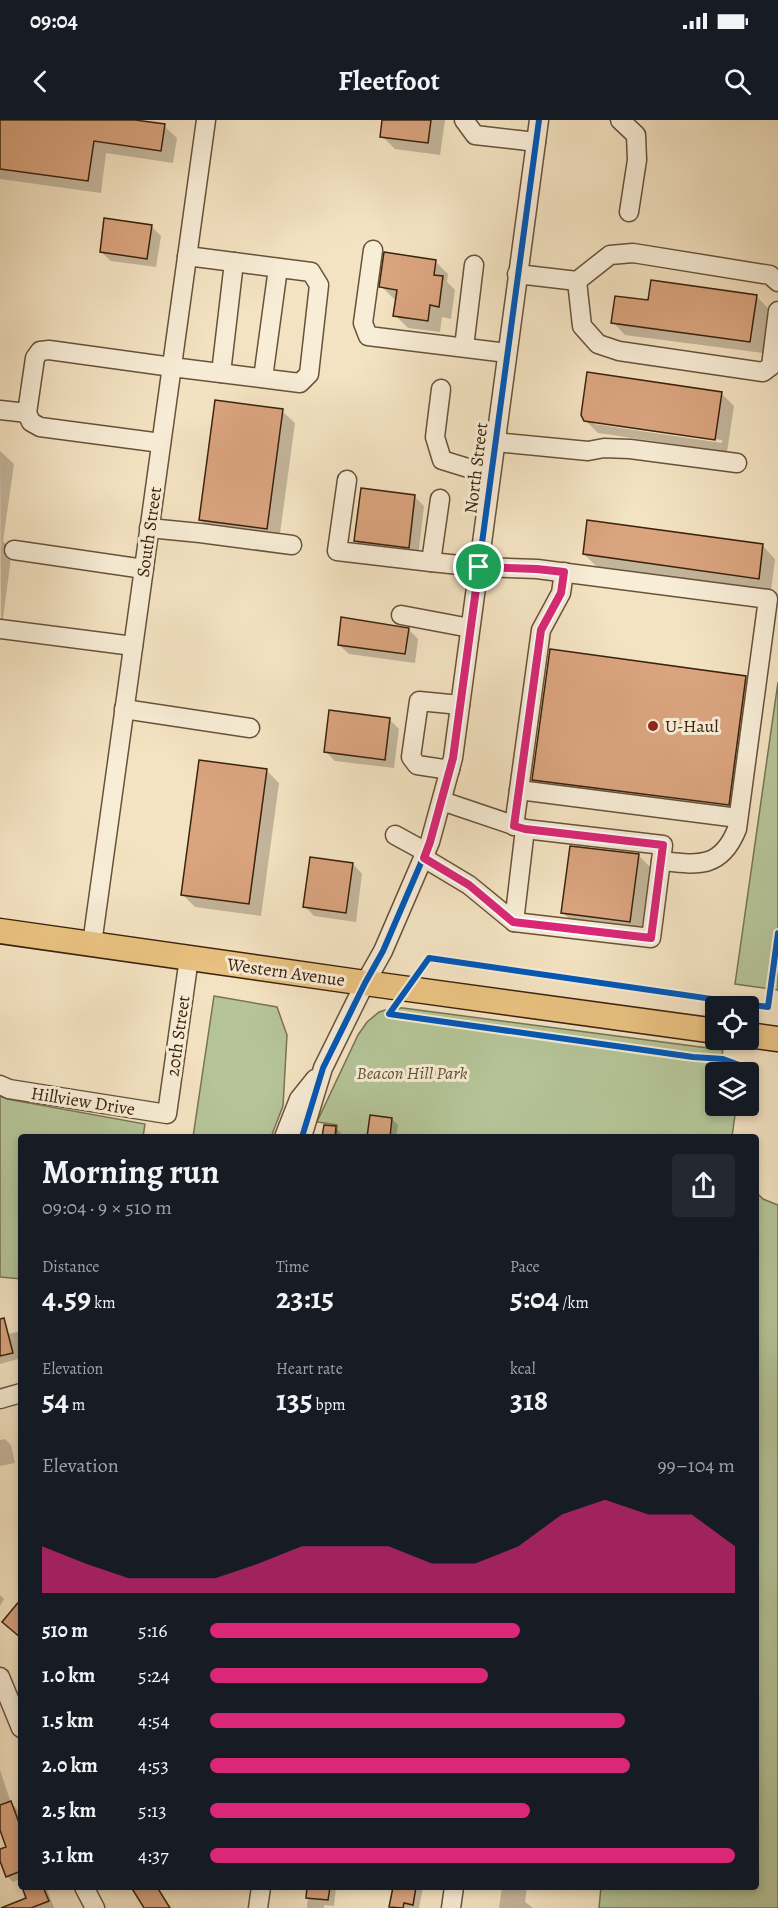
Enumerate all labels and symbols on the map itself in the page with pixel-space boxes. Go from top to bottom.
street label: North Street [458,421,494,515]
street label: South Street [131,485,167,579]
pin [453,541,504,592]
place label: U-Haul [665,714,719,738]
marker: U-Haul [646,719,660,733]
street label: Western Avenue [225,952,346,992]
street label: 20th Street [160,994,196,1078]
park label: Beacon Hill Park [357,1061,467,1085]
street label: Hillview Drive [29,1081,137,1121]

